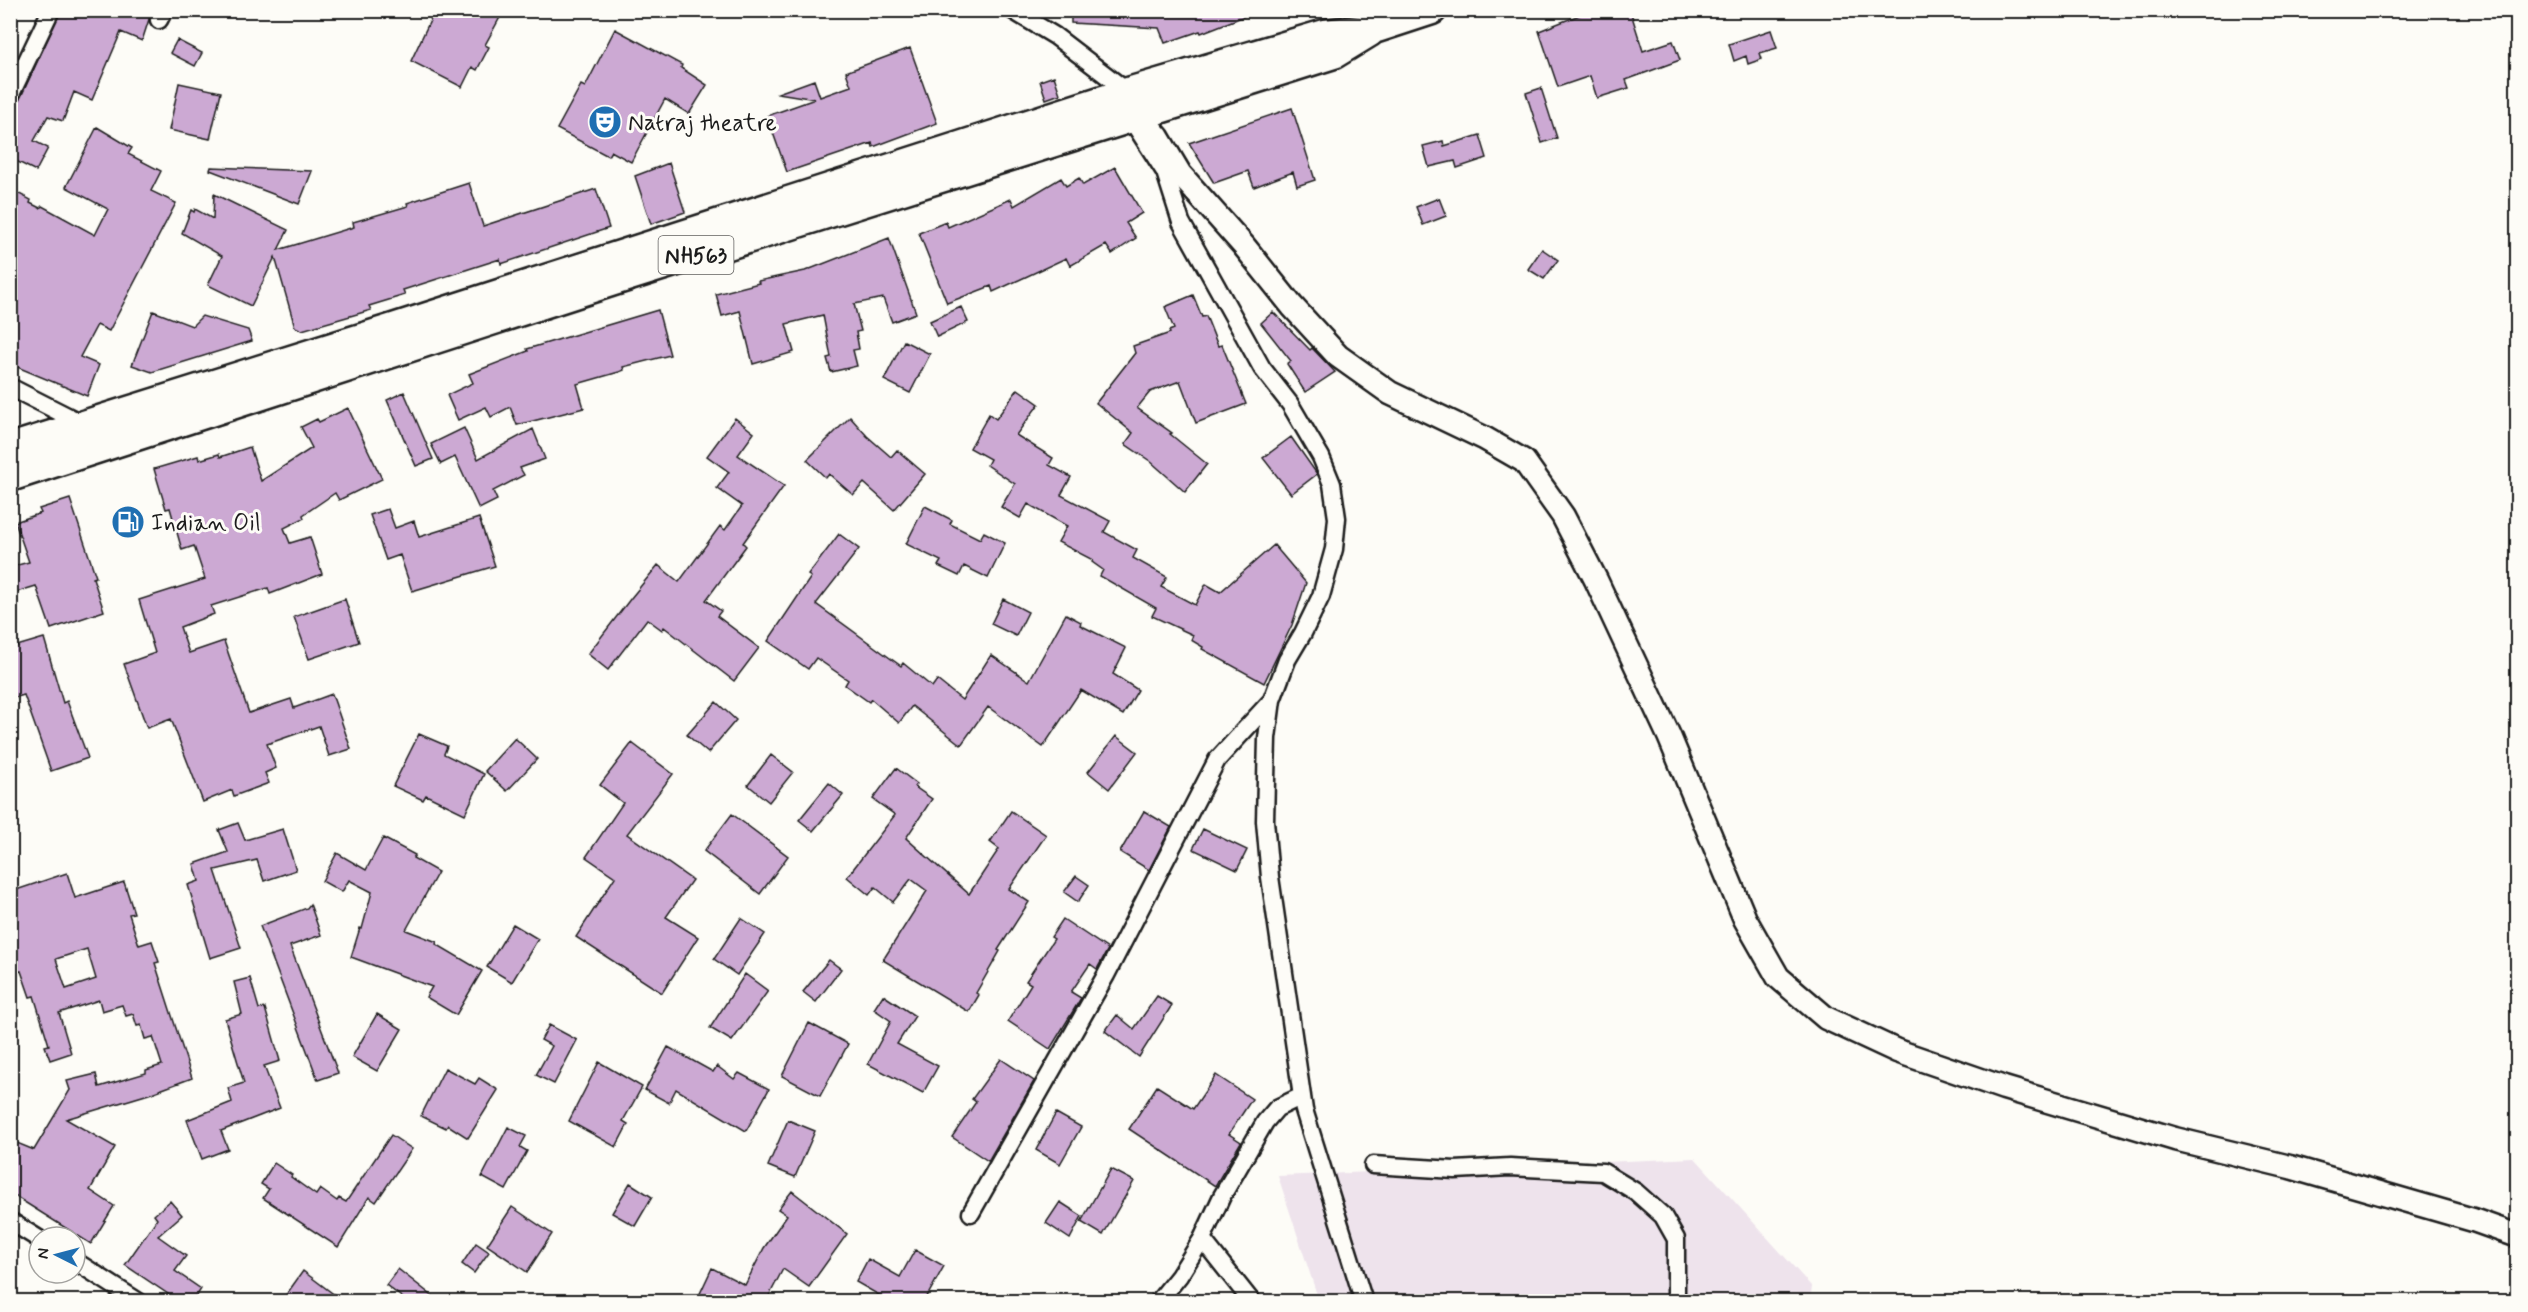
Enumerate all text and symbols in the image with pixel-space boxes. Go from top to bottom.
theatre icon: Natraj theatre [587,104,623,140]
place label: Natraj theatre [628,108,777,139]
road number: NH563 [658,236,734,274]
fuel station icon: Indian Oil [110,504,146,540]
place label: Indian Oil [151,508,261,539]
north arrow [27,1225,87,1285]
text: N [33,1247,55,1260]

